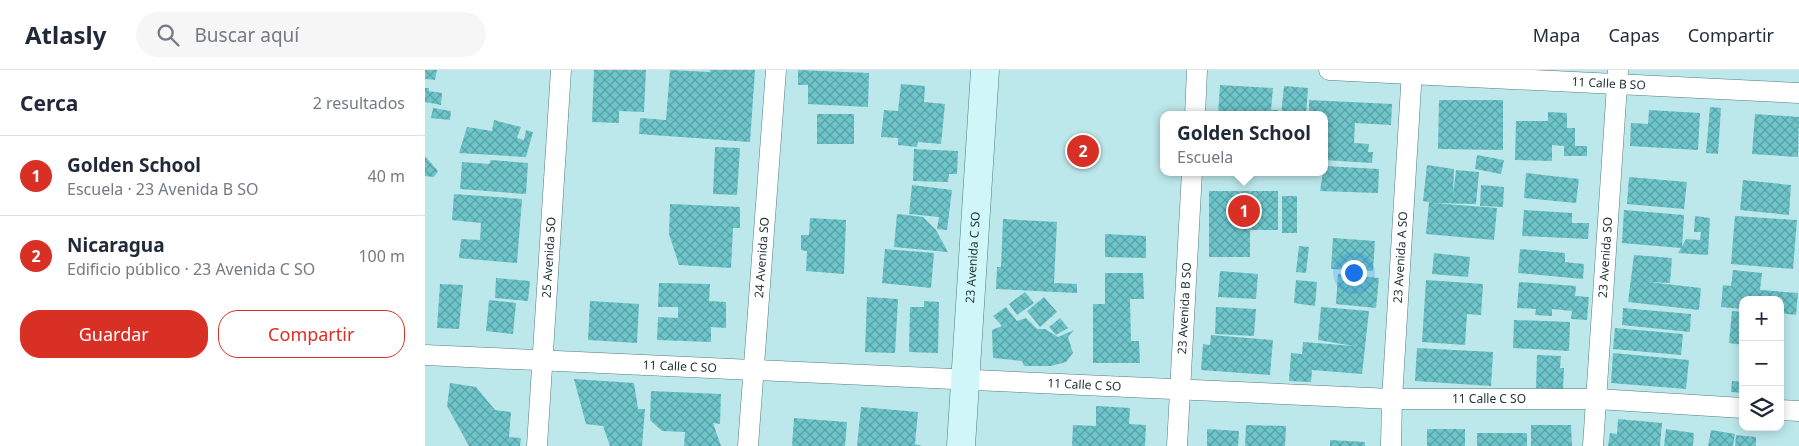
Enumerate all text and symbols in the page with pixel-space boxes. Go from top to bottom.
search box [136,12,486,57]
text: Atlasly [25,18,106,51]
icon: search [154,21,182,49]
text: Buscar aquí [194,22,299,48]
text: Mapa [1533,23,1580,47]
text: Capas [1608,23,1660,47]
text: Compartir [1688,23,1774,47]
street label: 11 Calle B SO [1571,73,1646,93]
text: Cerca [20,89,78,117]
text: 2 resultados [313,92,405,114]
popup [1160,111,1328,176]
text: Golden School [1177,120,1311,146]
pin: 2 [1067,132,1099,170]
text: Escuela [1177,146,1233,168]
text: Golden School [67,152,201,178]
text: 1 [31,165,41,187]
text: 40 m [368,165,405,187]
text: Escuela · 23 Avenida B SO [67,178,259,200]
pin: 1 [1228,192,1260,230]
street label: 23 Avenida C SO [961,211,984,304]
street label: 23 Avenida A SO [1389,211,1411,304]
street label: 25 Avenida SO [537,216,560,298]
street label: 24 Avenida SO [750,216,773,299]
street label: 23 Avenida SO [1594,216,1616,298]
text: Nicaragua [67,232,165,258]
text: 2 [31,245,41,267]
text: 100 m [358,245,405,267]
text: Edificio público · 23 Avenida C SO [67,258,315,280]
your location [1341,260,1367,286]
street label: 23 Avenida B SO [1173,262,1195,355]
map controls [1739,296,1784,431]
button: + [1739,296,1784,341]
button: Guardar [20,310,208,358]
button: Compartir [218,310,405,358]
button: − [1739,341,1784,386]
street label: 11 Calle C SO [642,356,717,376]
street label: 11 Calle C SO [1047,374,1122,395]
button: layers [1739,386,1784,431]
street label: 11 Calle C SO [1452,390,1526,407]

